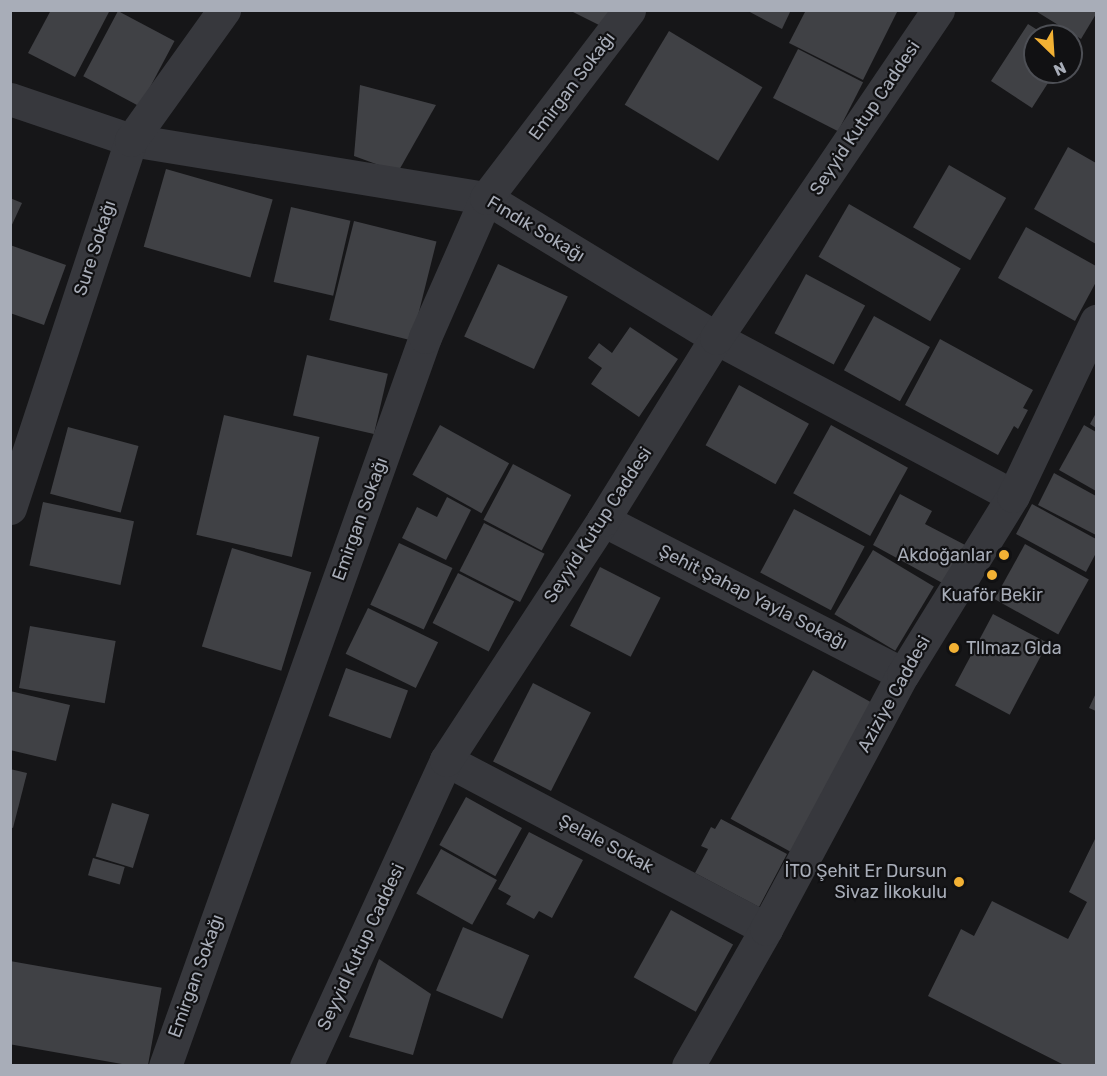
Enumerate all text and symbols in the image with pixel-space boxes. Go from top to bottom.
north arrow [1023,24,1083,84]
street label: Emirgan Sokağı [524,28,620,144]
street label: Seyyid Kutup Caddesi [805,37,925,199]
text: N [1051,58,1069,80]
street label: Fındık Sokağı [483,191,589,267]
street label: Sure Sokağı [69,198,121,298]
street label: Seyyid Kutup Caddesi [540,443,656,607]
street label: Emirgan Sokağı [328,454,392,584]
street label: Şehit Şahap Yayla Sokağı [655,540,851,654]
place label: Akdoğanlar [897,544,992,566]
marker: Akdoğanlar [997,548,1011,562]
marker: Kuaför Bekir [985,568,999,582]
place label: Kuaför Bekir [941,584,1043,606]
street label: Aziziye Caddesi [853,632,935,756]
place label: Tllmaz Glda [966,637,1062,659]
marker: Tllmaz Glda [947,641,961,655]
street label: Şelale Sokak [555,810,657,878]
street label: Seyyid Kutup Caddesi [313,860,409,1034]
place label: İTO Şehit Er Dursun Sivaz İlkokulu [784,861,947,904]
marker: İTO Şehit Er Dursun Sivaz İlkokulu [952,875,966,889]
street label: Emirgan Sokağı [164,911,228,1041]

